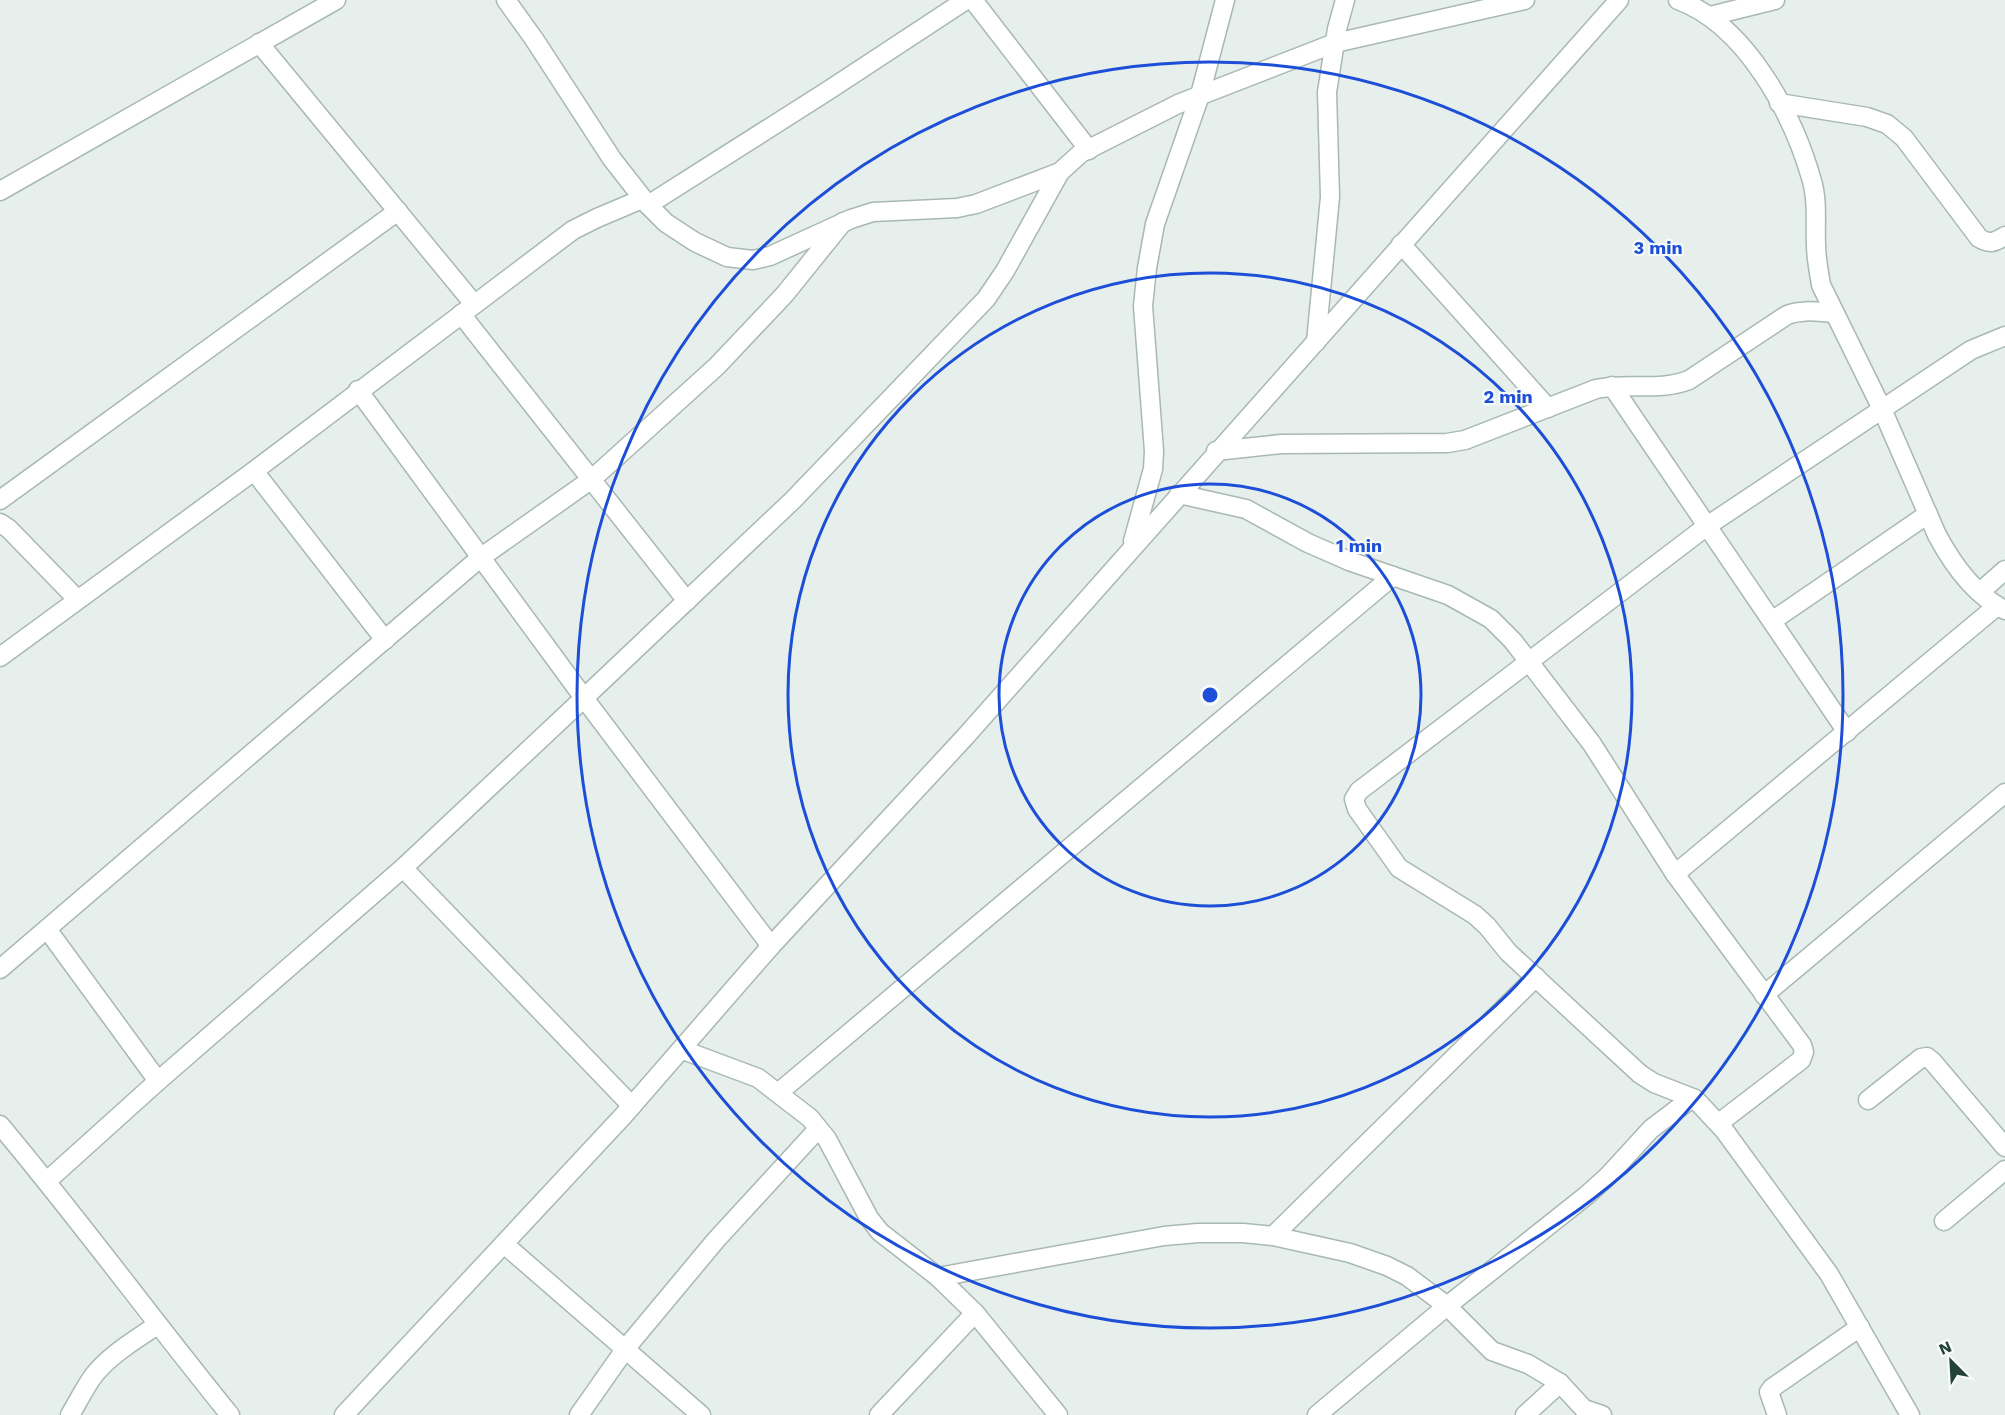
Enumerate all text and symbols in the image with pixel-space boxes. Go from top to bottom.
text: 3 min [1633,237,1683,258]
text: 2 min [1483,386,1533,407]
text: 1 min [1336,535,1382,556]
centre of rings [1200,685,1220,705]
north arrow [1921,1331,1981,1391]
text: N [1936,1337,1954,1359]

